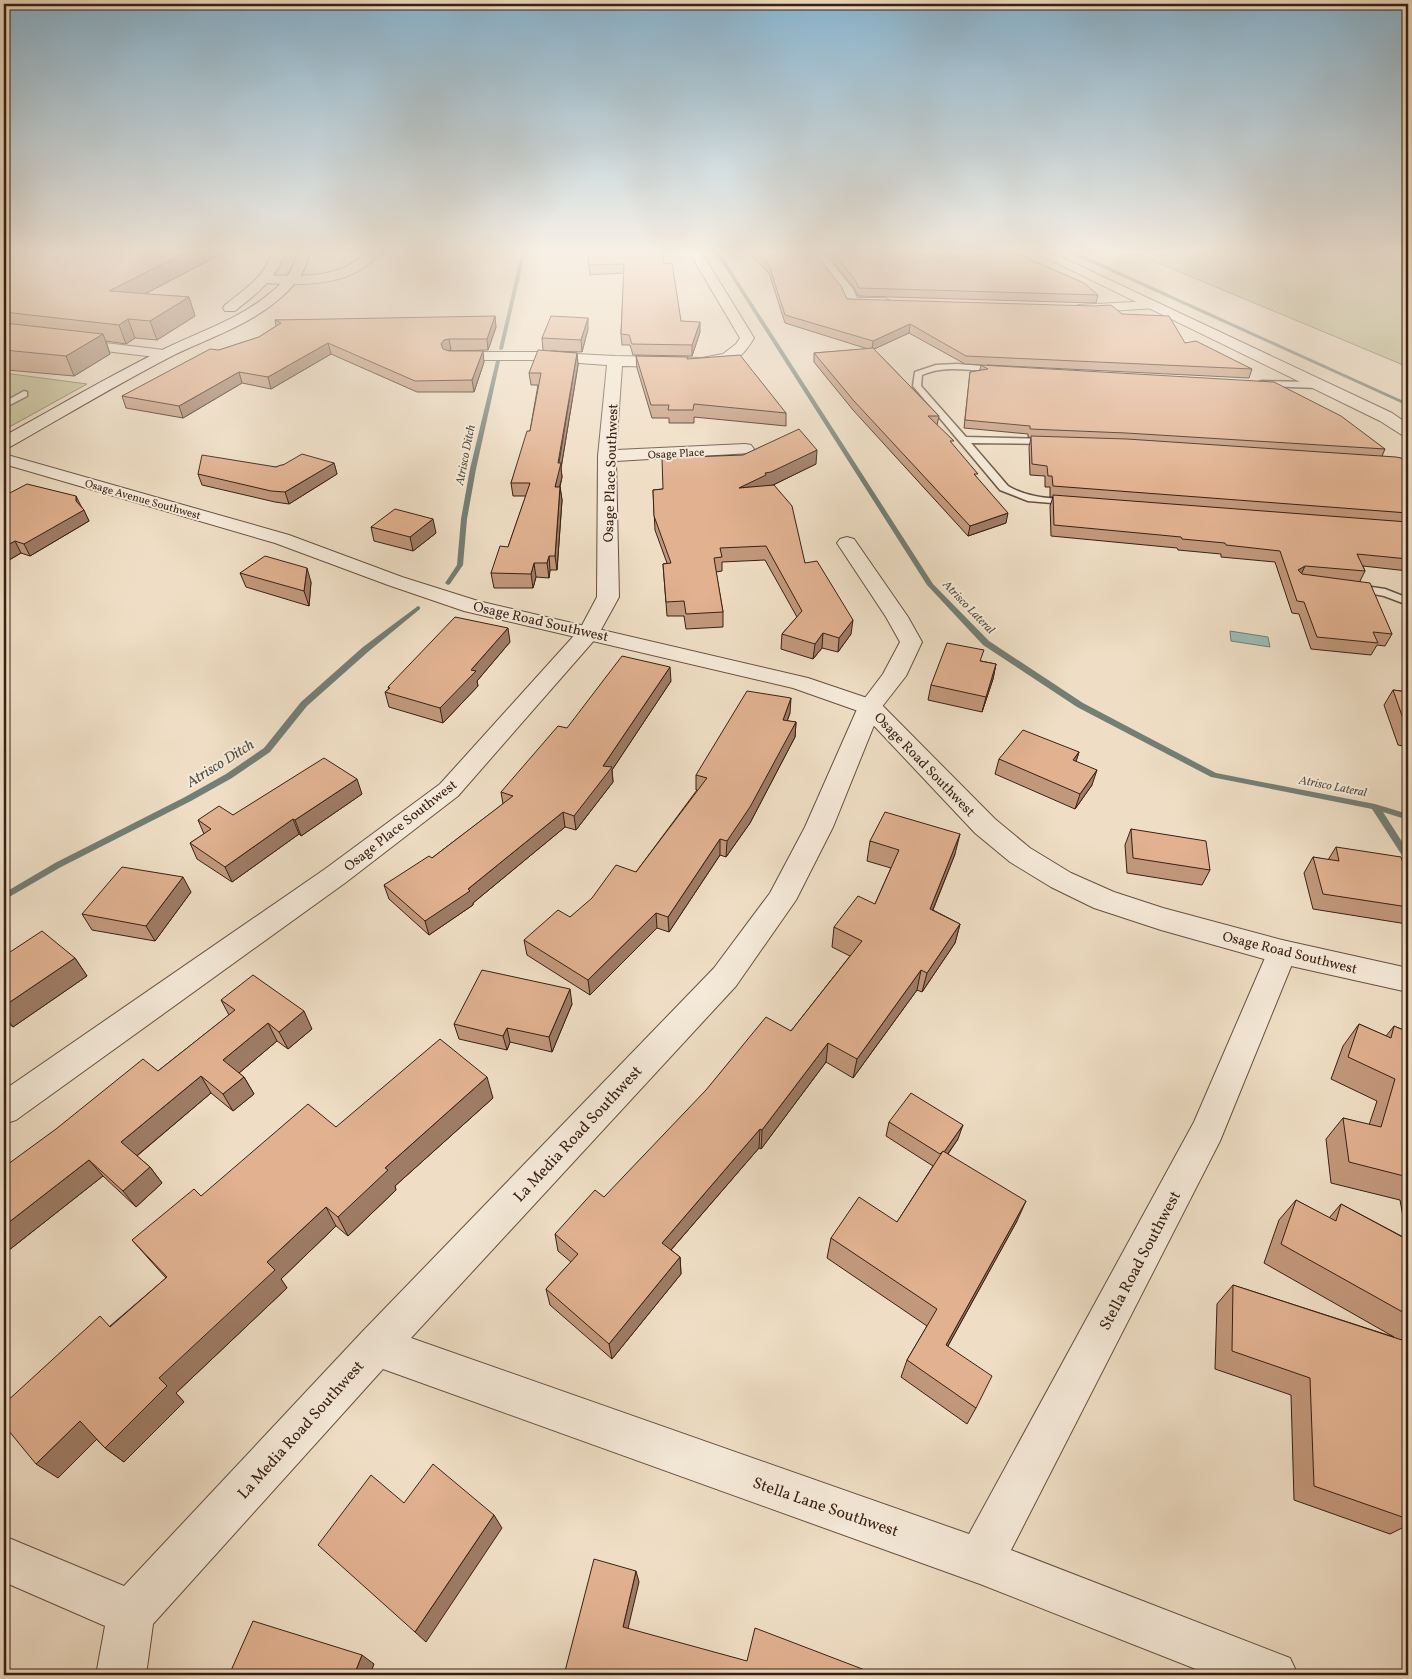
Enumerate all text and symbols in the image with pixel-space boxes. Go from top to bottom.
street label: Osage Place Southwest [600,403,623,543]
water label: Atrisco Ditch [452,424,480,488]
street label: Osage Place [647,446,705,463]
street label: Osage Avenue Southwest [83,477,202,524]
water label: Atrisco Lateral [938,577,998,638]
street label: Osage Road Southwest [471,598,610,647]
street label: Osage Road Southwest [869,709,979,821]
water label: Atrisco Ditch [182,735,259,794]
water label: Atrisco Lateral [1297,772,1368,801]
street label: Osage Place Southwest [340,776,462,876]
street label: Osage Road Southwest [1220,928,1359,979]
street label: La Media Road Southwest [509,1061,648,1208]
street label: Stella Road Southwest [1095,1187,1187,1335]
street label: La Media Road Southwest [233,1356,370,1505]
street label: Stella Lane Southwest [749,1473,902,1543]

